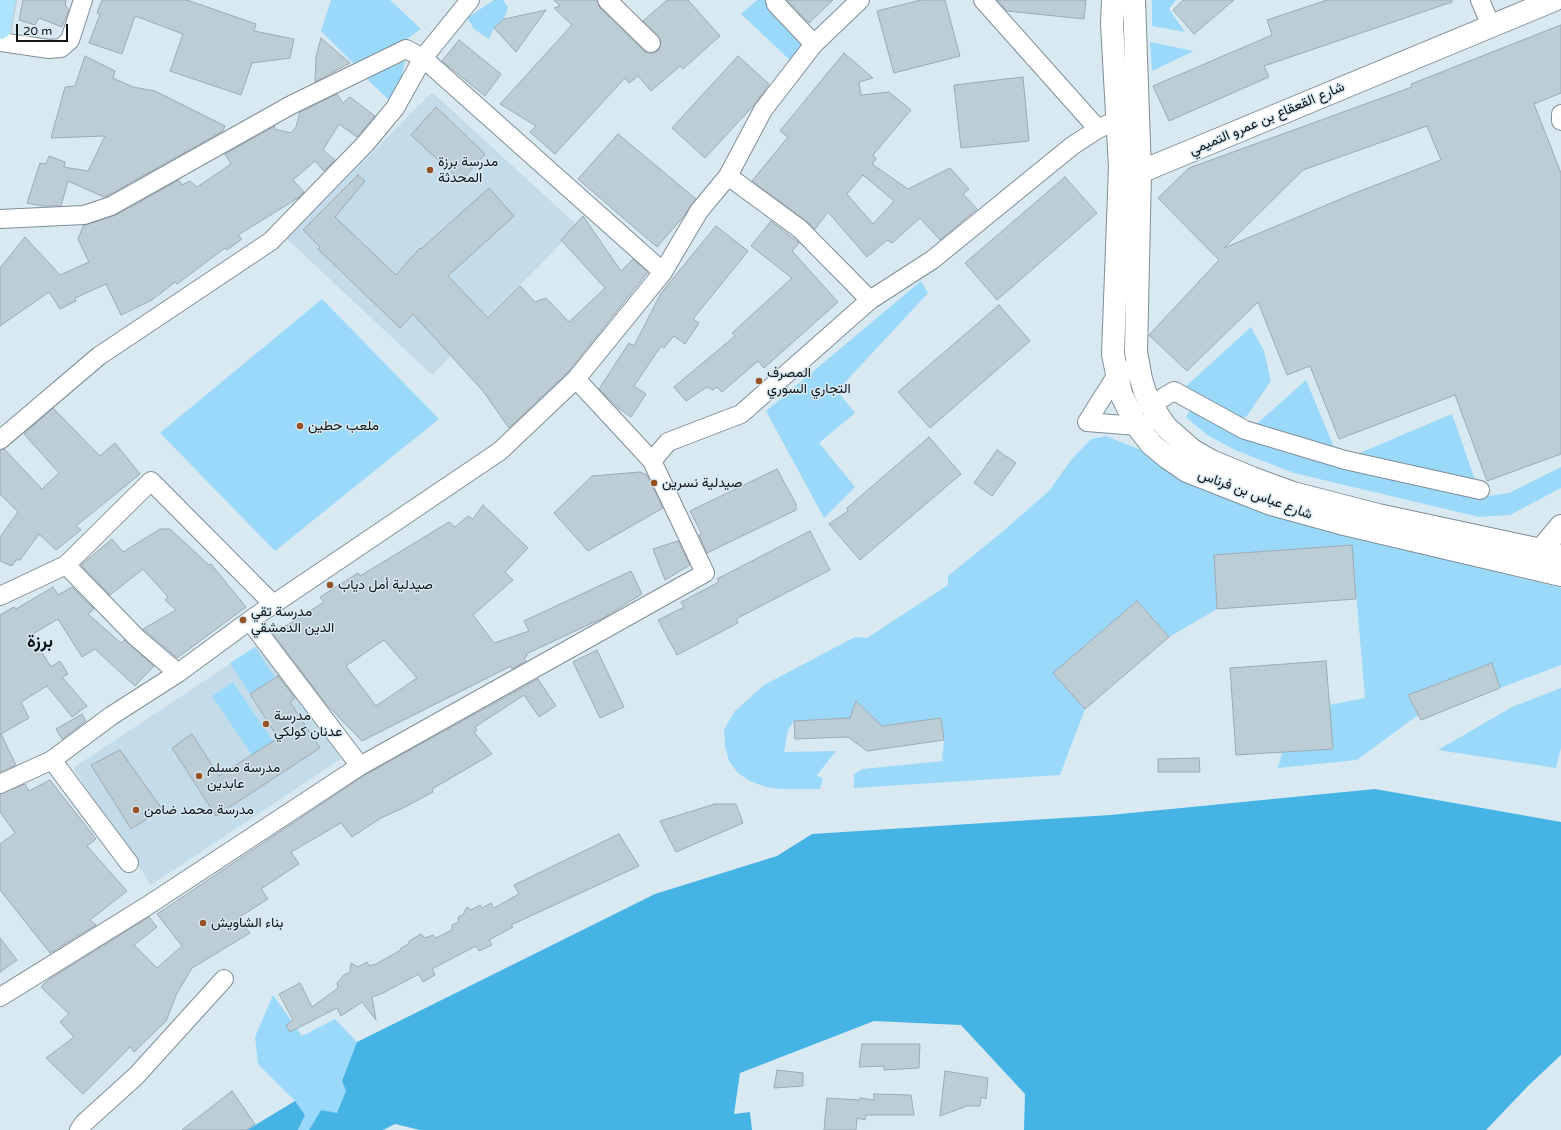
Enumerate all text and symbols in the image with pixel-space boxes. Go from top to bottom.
scale bar [18,16,70,42]
text: 20 m [23,24,52,38]
street label: شارع القعقاع بن عمرو التميمي [1187,79,1347,159]
place label: مدرسة برزة المحدثة [438,154,498,186]
marker: مدرسة برزة المحدثة [425,165,435,175]
place label: المصرف التجاري السوري [767,365,851,398]
marker: المصرف التجاري السوري [754,376,764,386]
place label: ملعب حطين [308,418,379,434]
marker: ملعب حطين [295,421,305,431]
street label: شارع عباس بن فرناس [1195,466,1315,524]
place label: صيدلية نسرين [662,475,742,491]
marker: صيدلية نسرين [649,478,659,488]
place label: صيدلية أمل دياب [338,577,433,593]
marker: صيدلية أمل دياب [325,580,335,590]
place label: مدرسة تقي الدين الدمشقي [251,604,334,636]
marker: مدرسة تقي الدين الدمشقي [238,615,248,625]
district label: برزة [27,631,53,653]
place label: مدرسة عدنان كولكي [274,708,342,740]
marker: مدرسة عدنان كولكي [261,719,271,729]
place label: مدرسة مسلم عابدين [207,760,280,792]
marker: مدرسة مسلم عابدين [194,771,204,781]
place label: مدرسة محمد ضامن [144,802,254,818]
marker: مدرسة محمد ضامن [131,805,141,815]
place label: بناء الشاويش [211,915,283,931]
marker: بناء الشاويش [198,918,208,928]

